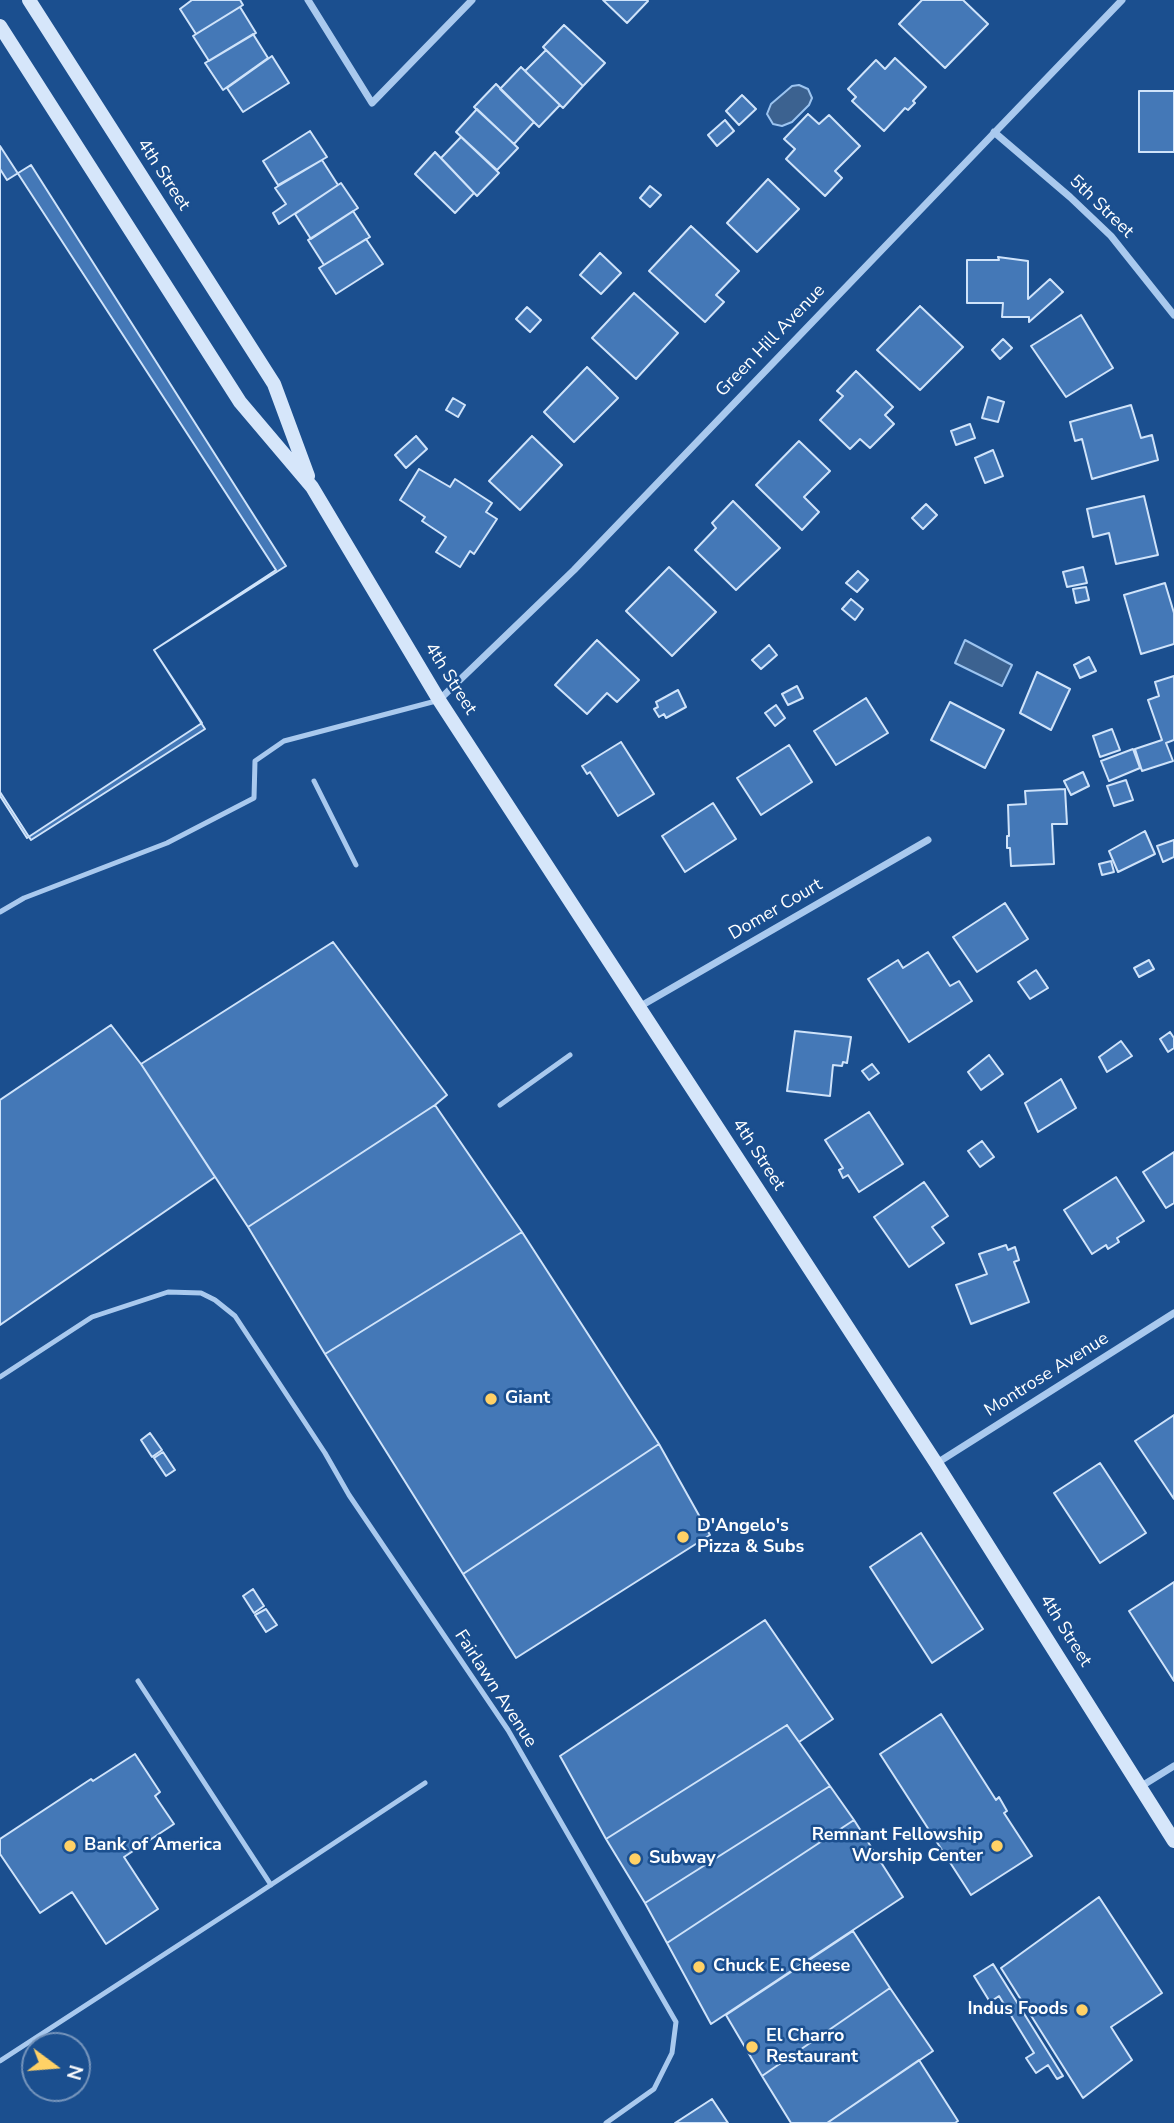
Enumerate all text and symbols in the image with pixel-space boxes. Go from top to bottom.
street label: 4th Street [132,135,194,215]
street label: 5th Street [1064,171,1138,243]
street label: Green Hill Avenue [712,280,830,402]
street label: 4th Street [419,639,481,719]
street label: Domer Court [725,875,827,945]
street label: 4th Street [727,1115,789,1195]
street label: Montrose Avenue [981,1328,1113,1422]
place label: Giant [505,1388,550,1410]
marker: Giant [483,1391,499,1407]
place label: D'Angelo's Pizza & Subs [697,1516,804,1558]
marker: D'Angelo's Pizza & Subs [675,1529,691,1545]
street label: 4th Street [1034,1591,1096,1671]
street label: Fairlawn Avenue [449,1626,541,1752]
place label: Remnant Fellowship Worship Center [812,1825,983,1868]
place label: Bank of America [84,1835,222,1857]
marker: Bank of America [62,1838,78,1854]
marker: Remnant Fellowship Worship Center [989,1838,1005,1854]
place label: Subway [649,1848,716,1870]
marker: Subway [627,1851,643,1867]
place label: Chuck E. Cheese [713,1956,850,1978]
marker: Chuck E. Cheese [691,1959,707,1975]
place label: Indus Foods [967,1999,1068,2021]
marker: Indus Foods [1074,2002,1090,2018]
place label: El Charro Restaurant [766,2026,858,2068]
north arrow [21,2032,91,2102]
marker: El Charro Restaurant [744,2039,760,2055]
text: N [60,2062,89,2083]

